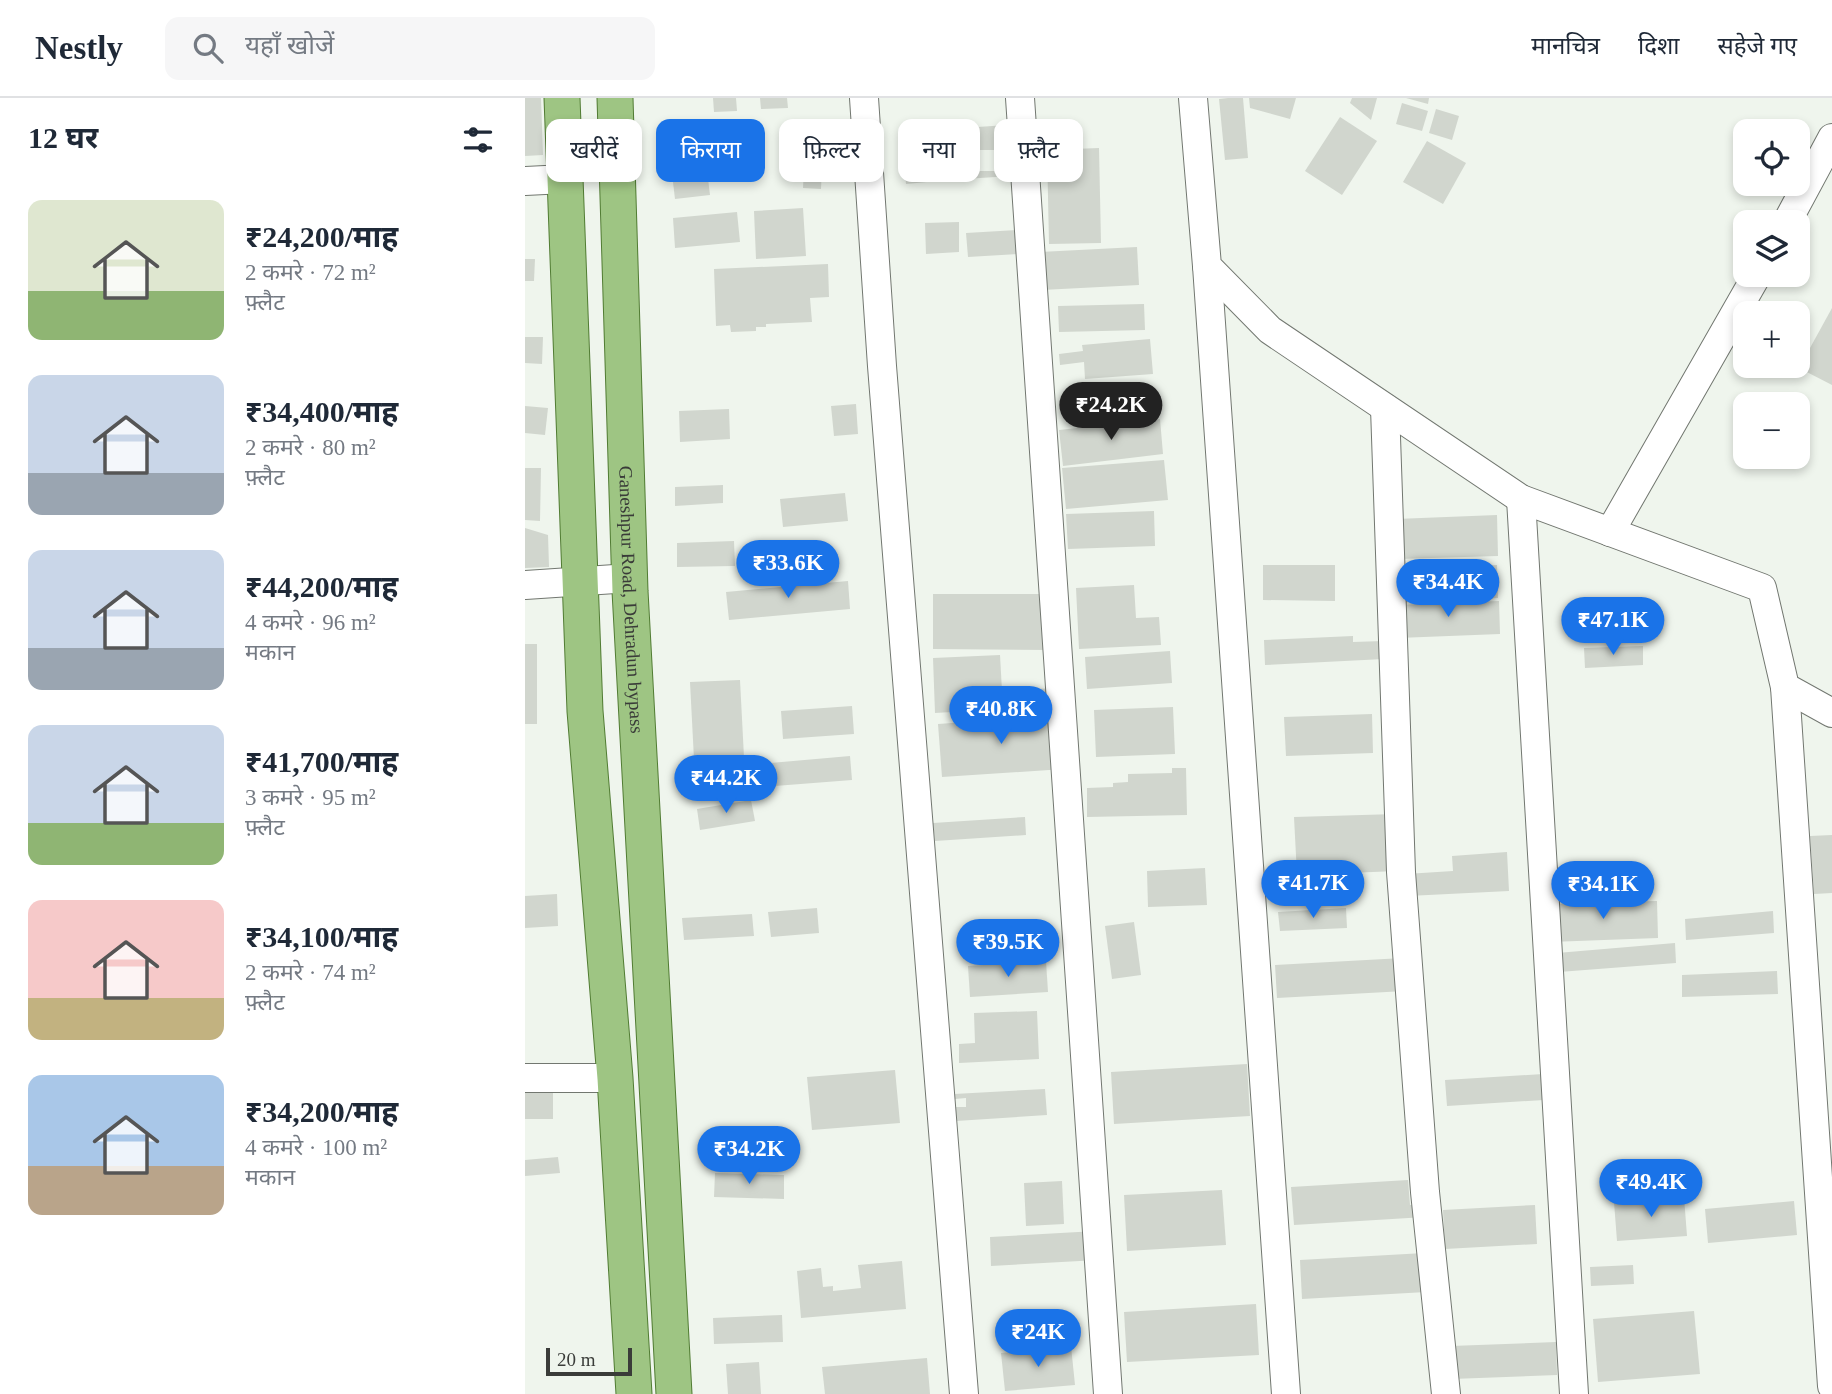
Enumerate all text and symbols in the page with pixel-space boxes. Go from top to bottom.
search box [165,17,655,80]
icon: search [189,29,227,67]
text: Nestly [35,30,123,66]
text: यहाँ खोजें [245,31,334,60]
text: मानचित्र [1531,33,1600,59]
text: दिशा [1638,33,1679,59]
text: सहेजे गए [1717,33,1797,59]
chip: खरीदें [546,119,642,182]
chip: किराया [656,119,765,182]
chip: फ़िल्टर [779,119,884,182]
chip: नया [898,119,980,182]
chip: फ़्लैट [994,119,1083,182]
map controls [1733,119,1810,469]
button: locate [1733,119,1810,196]
text: 12 घर [28,121,98,154]
icon: filters [459,121,497,159]
button: layers [1733,210,1810,287]
text: ₹24,200/माह [245,220,398,253]
icon: home [84,228,168,312]
text: 2 कमरे · 72 m² [245,260,376,285]
text: फ़्लैट [245,290,285,315]
button: + [1733,301,1810,378]
pin: ₹24.2K [1054,382,1168,442]
text: ₹24.2K [1075,392,1147,417]
button: − [1733,392,1810,469]
text: ₹34,400/माह [245,395,398,428]
icon: home [84,403,168,487]
text: 2 कमरे · 80 m² [245,435,376,460]
text: फ़्लैट [245,465,285,490]
street label: Ganeshpur Road, Dehradun bypass [616,465,648,734]
pin: ₹33.6K [731,540,845,600]
text: ₹33.6K [752,550,824,575]
pin: ₹34.4K [1391,560,1505,619]
text: ₹34.4K [1412,569,1484,594]
text: ₹44,200/माह [245,570,398,603]
icon: home [84,578,168,662]
pin: ₹47.1K [1556,598,1670,657]
text: ₹47.1K [1577,607,1649,632]
text: 4 कमरे · 96 m² [245,610,376,635]
text: मकान [245,640,295,665]
pin: ₹40.8K [944,686,1058,746]
text: ₹40.8K [965,696,1037,721]
text: ₹41,700/माह [245,745,398,778]
icon: home [84,753,168,837]
pin: ₹44.2K [669,756,783,815]
text: ₹44.2K [690,765,762,790]
text: 3 कमरे · 95 m² [245,785,376,810]
text: फ़्लैट [245,815,285,840]
pin: ₹41.7K [1256,860,1370,920]
pin: ₹34.1K [1546,862,1660,921]
text: ₹41.7K [1277,870,1349,895]
text: ₹34.1K [1567,871,1639,896]
text: ₹34,100/माह [245,920,398,953]
pin: ₹39.5K [951,920,1065,979]
icon: home [84,928,168,1012]
text: ₹39.5K [972,929,1044,954]
text: 2 कमरे · 74 m² [245,960,376,985]
text: फ़्लैट [245,990,285,1015]
text: ₹34,200/माह [245,1095,398,1128]
icon: home [84,1103,168,1187]
pin: ₹34.2K [692,1126,806,1186]
text: 4 कमरे · 100 m² [245,1135,387,1160]
text: ₹34.2K [713,1136,785,1161]
pin: ₹49.4K [1594,1160,1708,1219]
text: मकान [245,1165,295,1190]
text: ₹49.4K [1615,1169,1687,1194]
pin: ₹24K [997,1310,1079,1369]
text: ₹24K [1011,1319,1065,1344]
scale bar [546,1345,632,1377]
text: 20 m [557,1349,596,1370]

